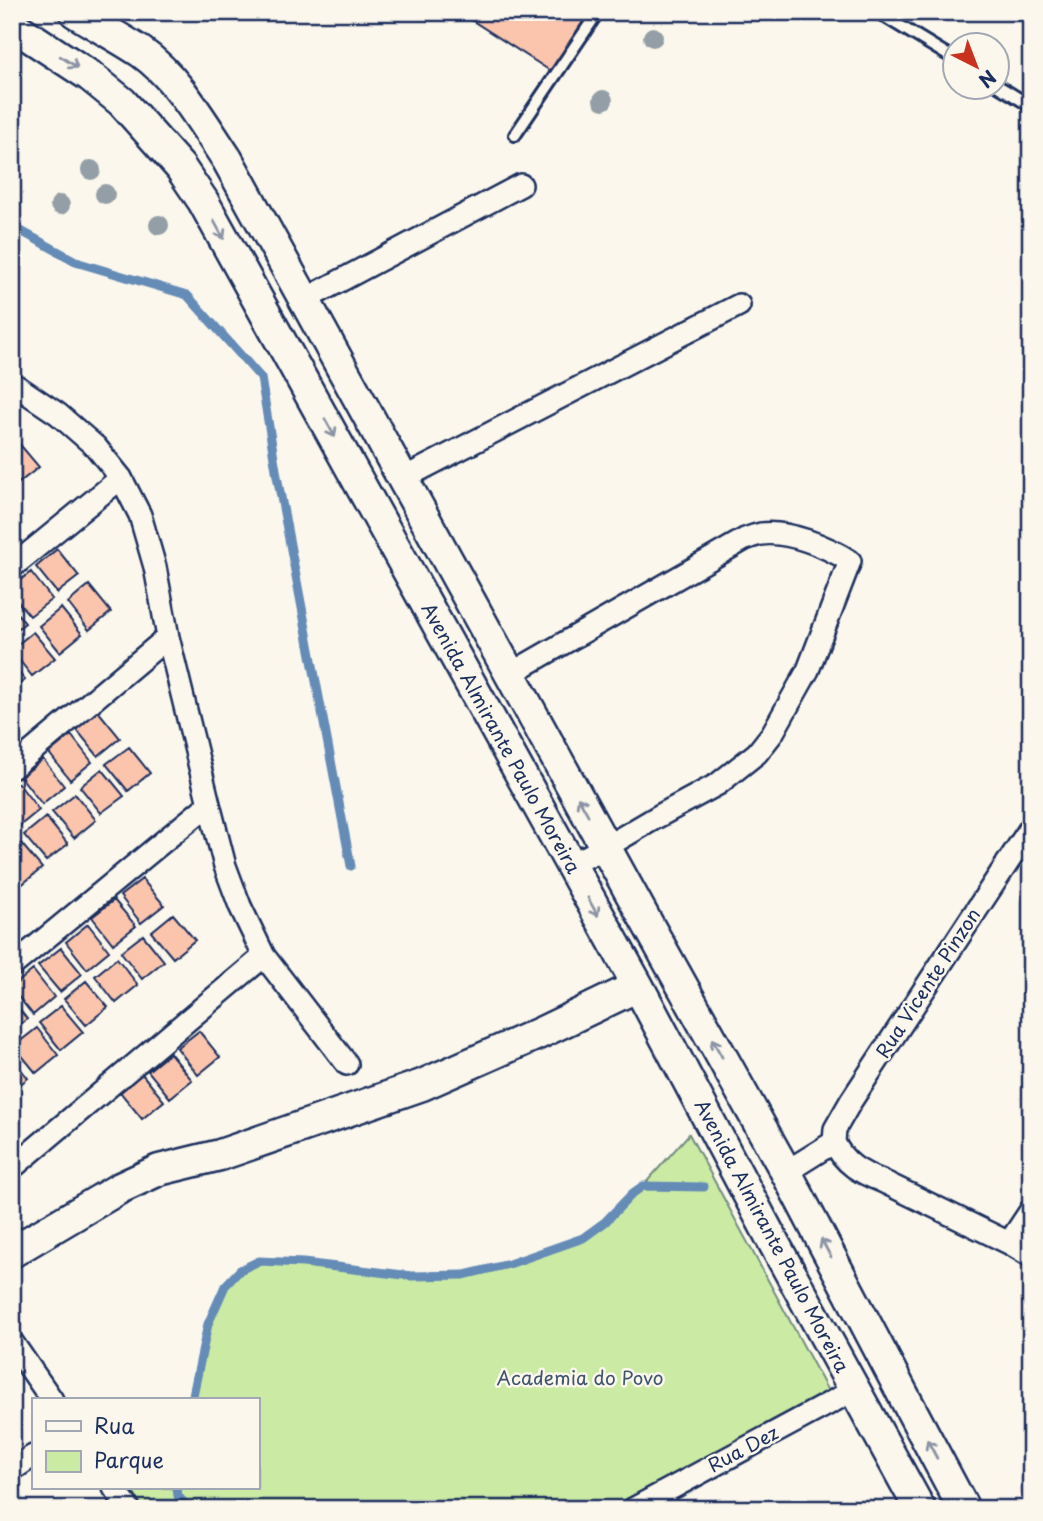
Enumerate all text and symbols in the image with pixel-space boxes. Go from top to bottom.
north arrow [942,32,1012,102]
one-way arrow [59,55,78,70]
text: N [973,64,1003,95]
one-way arrow [213,219,226,240]
one-way arrow [323,418,337,438]
street label: Avenida Almirante Paulo Moreira [415,597,588,878]
one-way arrow [576,796,590,816]
one-way arrow [587,896,601,916]
street label: Rua Vicente Pinzon [868,902,986,1063]
one-way arrow [710,1038,724,1058]
street label: Avenida Almirante Paulo Moreira [689,1094,857,1377]
one-way arrow [818,1238,832,1258]
park label: Academia do Povo [497,1363,663,1391]
legend [32,1398,259,1490]
text: Rua [94,1409,135,1441]
street label: Rua Dez [702,1418,783,1478]
one-way arrow [925,1439,938,1460]
text: Parque [94,1443,164,1475]

